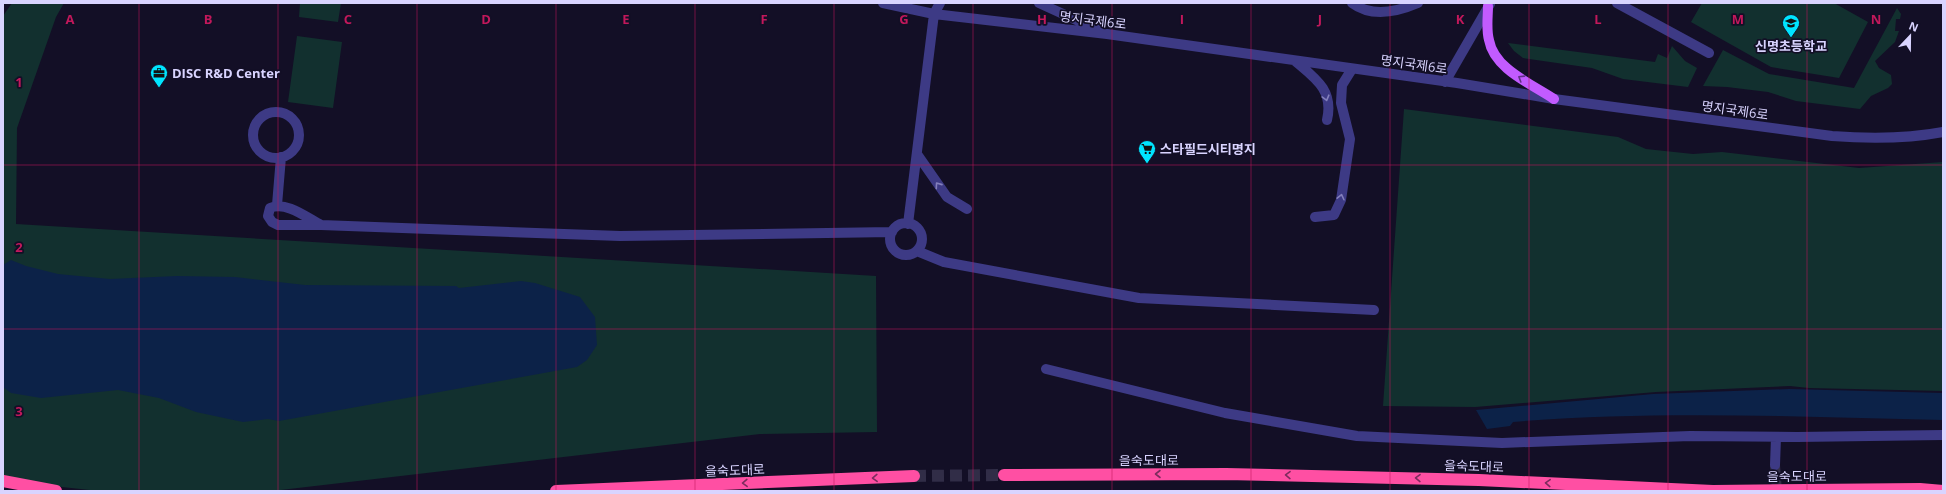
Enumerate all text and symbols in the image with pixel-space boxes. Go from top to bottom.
street label: 명지국제6로 [1059,7,1128,33]
text: A [66,10,75,28]
text: B [204,10,213,28]
text: C [344,10,352,28]
text: D [481,10,491,28]
text: E [622,10,630,28]
text: F [760,10,768,28]
text: G [899,10,909,28]
text: H [1037,10,1047,28]
text: I [1180,10,1184,28]
text: J [1317,10,1322,28]
text: K [1456,10,1465,28]
text: L [1594,10,1602,28]
text: M [1732,10,1744,28]
text: N [1871,10,1881,28]
school or university icon: 신명초등학교 [1781,13,1801,38]
north arrow [1890,16,1930,56]
text: N [1907,18,1921,35]
place label: 신명초등학교 [1755,37,1827,55]
street label: 명지국제6로 [1379,50,1449,78]
office icon: DISC R&D Center [149,63,169,88]
place label: DISC R&D Center [172,64,280,82]
text: 1 [15,73,23,91]
one-way arrow [1518,75,1525,83]
one-way arrow [1321,94,1330,101]
street label: 명지국제6로 [1700,96,1770,124]
supermarket icon: 스타필드시티명지 [1137,139,1157,164]
place label: 스타필드시티명지 [1160,140,1256,158]
one-way arrow [936,183,943,190]
one-way arrow [1337,194,1345,200]
text: 2 [15,238,23,256]
text: 3 [15,402,23,420]
street label: 을숙도대로 [1119,451,1179,469]
street label: 을숙도대로 [1444,456,1504,476]
street label: 을숙도대로 [705,460,765,480]
street label: 을숙도대로 [1767,467,1827,485]
one-way arrow [1155,470,1161,478]
one-way arrow [1285,471,1291,480]
one-way arrow [872,474,878,482]
one-way arrow [1415,474,1421,483]
one-way arrow [742,479,748,487]
one-way arrow [1545,479,1551,487]

